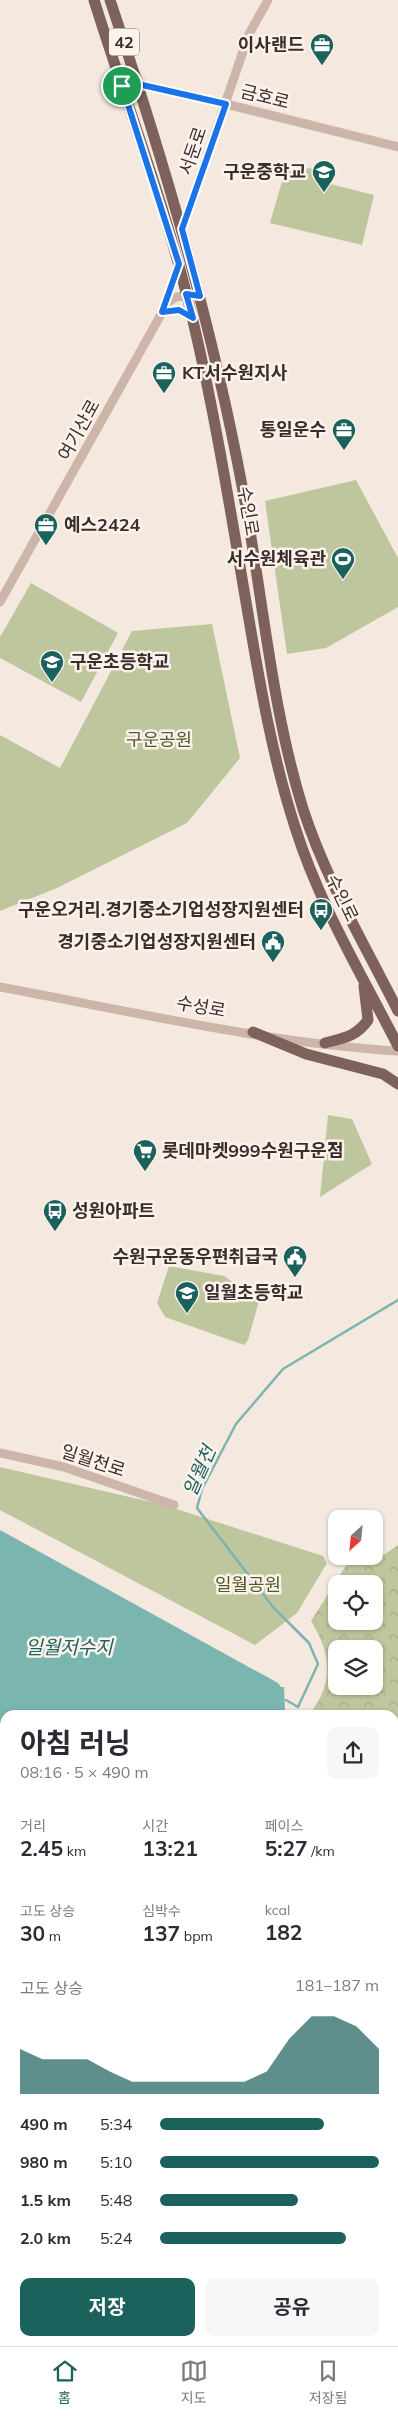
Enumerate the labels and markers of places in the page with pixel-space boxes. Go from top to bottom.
office icon: 이사랜드 [309,32,335,66]
place label: 이사랜드 [238,33,304,56]
pin [101,65,143,107]
school or university icon: 구운중학교 [311,159,337,193]
place label: 구운중학교 [223,160,306,183]
office icon: KT서수원지사 [151,360,177,394]
place label: KT서수원지사 [182,361,288,384]
office icon: 통일운수 [331,417,357,451]
place label: 통일운수 [260,418,326,441]
office icon: 예스2424 [33,512,59,546]
place label: 예스2424 [64,513,141,536]
sports icon: 서수원체육관 [330,546,356,580]
place label: 서수원체육관 [227,547,326,570]
school or university icon: 구운초등학교 [39,649,65,683]
place label: 구운초등학교 [70,650,169,673]
bus stop icon: 구운오거리.경기중소기업성장지원센터 [308,897,334,931]
place label: 구운오거리.경기중소기업성장지원센터 [18,898,304,921]
public building icon: 경기중소기업성장지원센터 [260,929,286,963]
place label: 경기중소기업성장지원센터 [57,930,256,953]
supermarket icon: 롯데마켓999수원구운점 [132,1138,158,1172]
place label: 롯데마켓999수원구운점 [162,1139,343,1162]
bus stop icon: 성원아파트 [42,1198,68,1232]
place label: 성원아파트 [72,1199,155,1222]
public building icon: 수원구운동우편취급국 [282,1244,308,1278]
place label: 수원구운동우편취급국 [112,1245,278,1268]
school or university icon: 일월초등학교 [174,1280,200,1314]
place label: 일월초등학교 [204,1281,303,1304]

